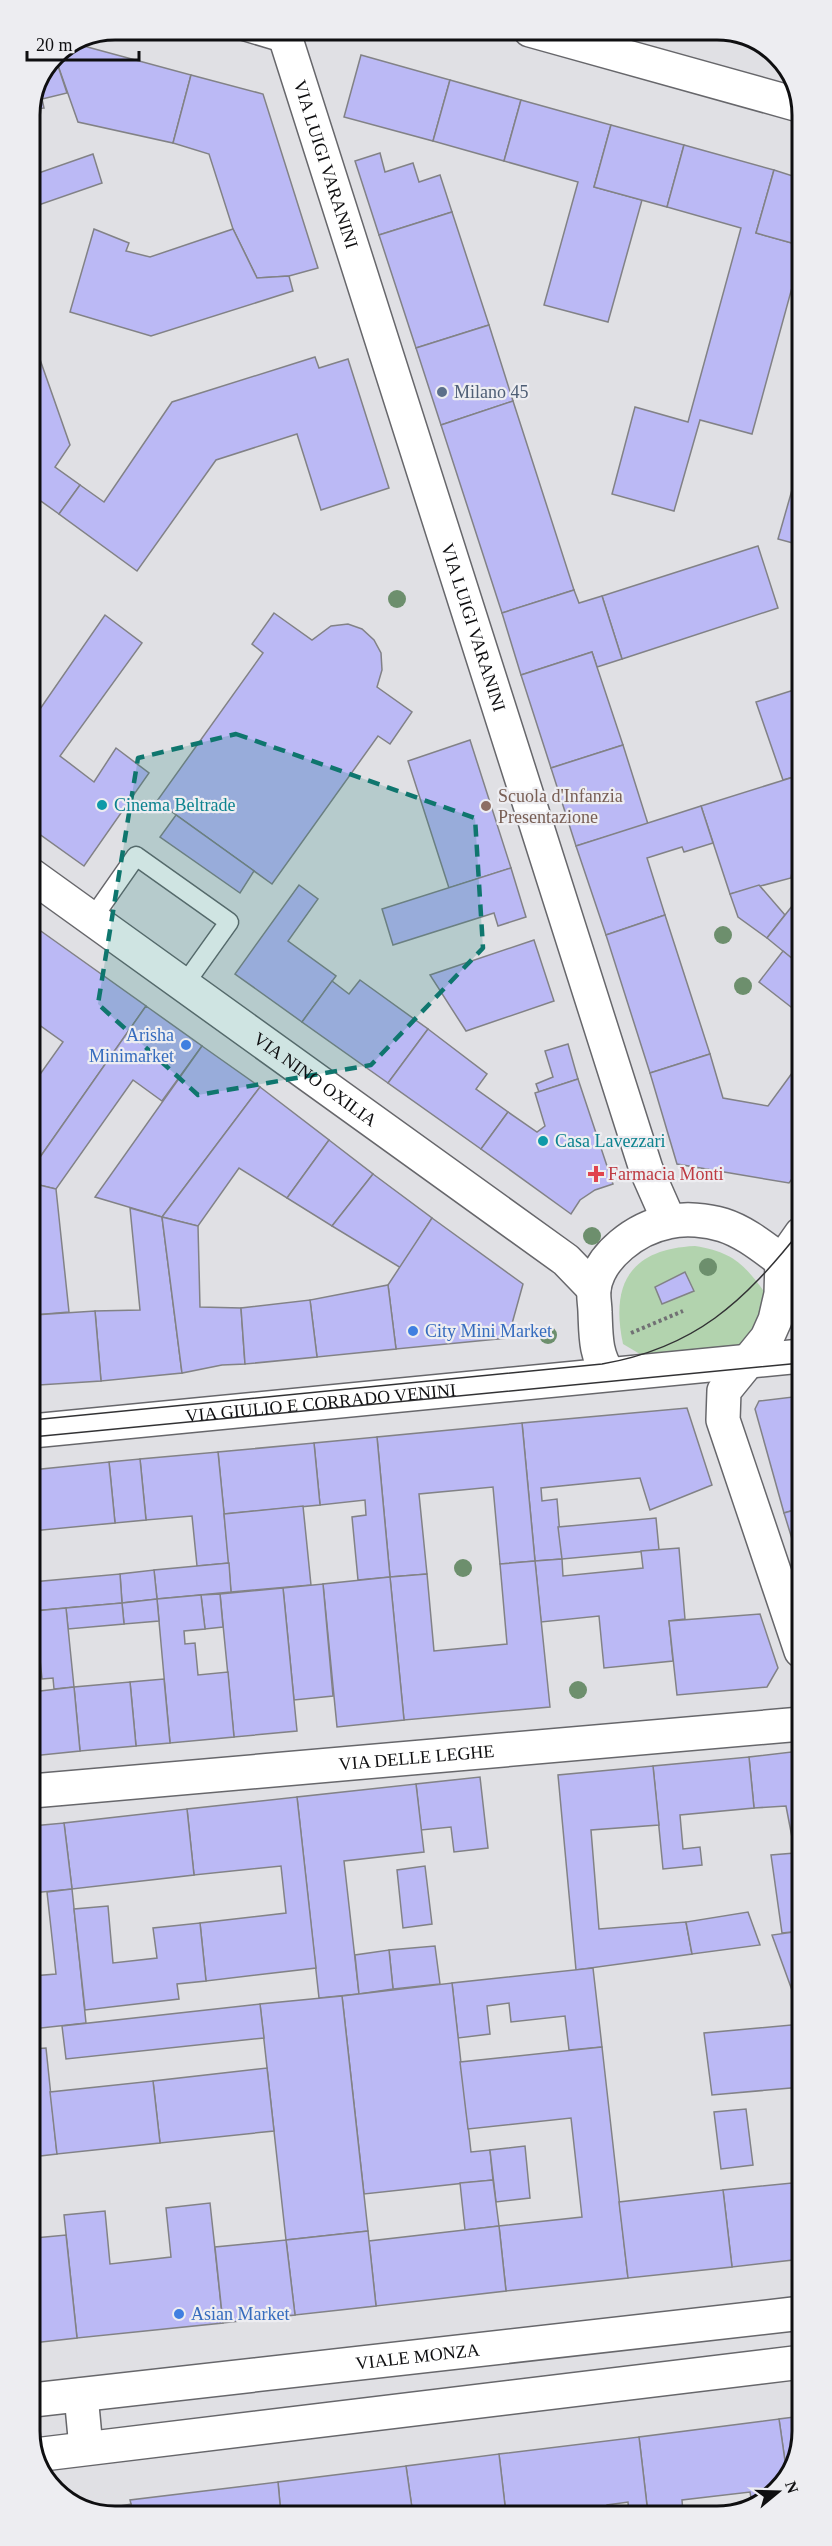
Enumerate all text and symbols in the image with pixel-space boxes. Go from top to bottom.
scale bar [27,24,140,62]
text: 20 m [36,35,73,55]
street label: VIA LUIGI VARANINI [290,78,362,251]
place label: Milano 45 [454,382,529,402]
marker: Milano 45 [435,385,449,399]
street label: VIA LUIGI VARANINI [437,541,510,714]
place label: Scuola d'Infanzia Presentazione [498,786,623,827]
place label: Cinema Beltrade [114,795,235,815]
marker: Cinema Beltrade [95,798,109,812]
marker: Scuola d'Infanzia Presentazione [479,799,493,813]
place label: Arisha Minimarket [89,1025,174,1066]
street label: VIA NINO OXILIA [250,1028,381,1130]
marker: Arisha Minimarket [179,1038,193,1052]
place label: Casa Lavezzari [555,1131,665,1151]
marker: Casa Lavezzari [536,1134,550,1148]
place label: Farmacia Monti [608,1164,723,1184]
marker: Farmacia Monti [589,1167,603,1181]
place label: City Mini Market [425,1321,552,1341]
marker: City Mini Market [406,1324,420,1338]
street label: VIA GIULIO E CORRADO VENINI [184,1380,457,1426]
street label: VIA DELLE LEGHE [338,1741,495,1774]
place label: Asian Market [191,2304,289,2324]
marker: Asian Market [172,2307,186,2321]
street label: VIALE MONZA [355,2340,481,2373]
north arrow [748,2462,808,2522]
text: N [782,2479,802,2496]

